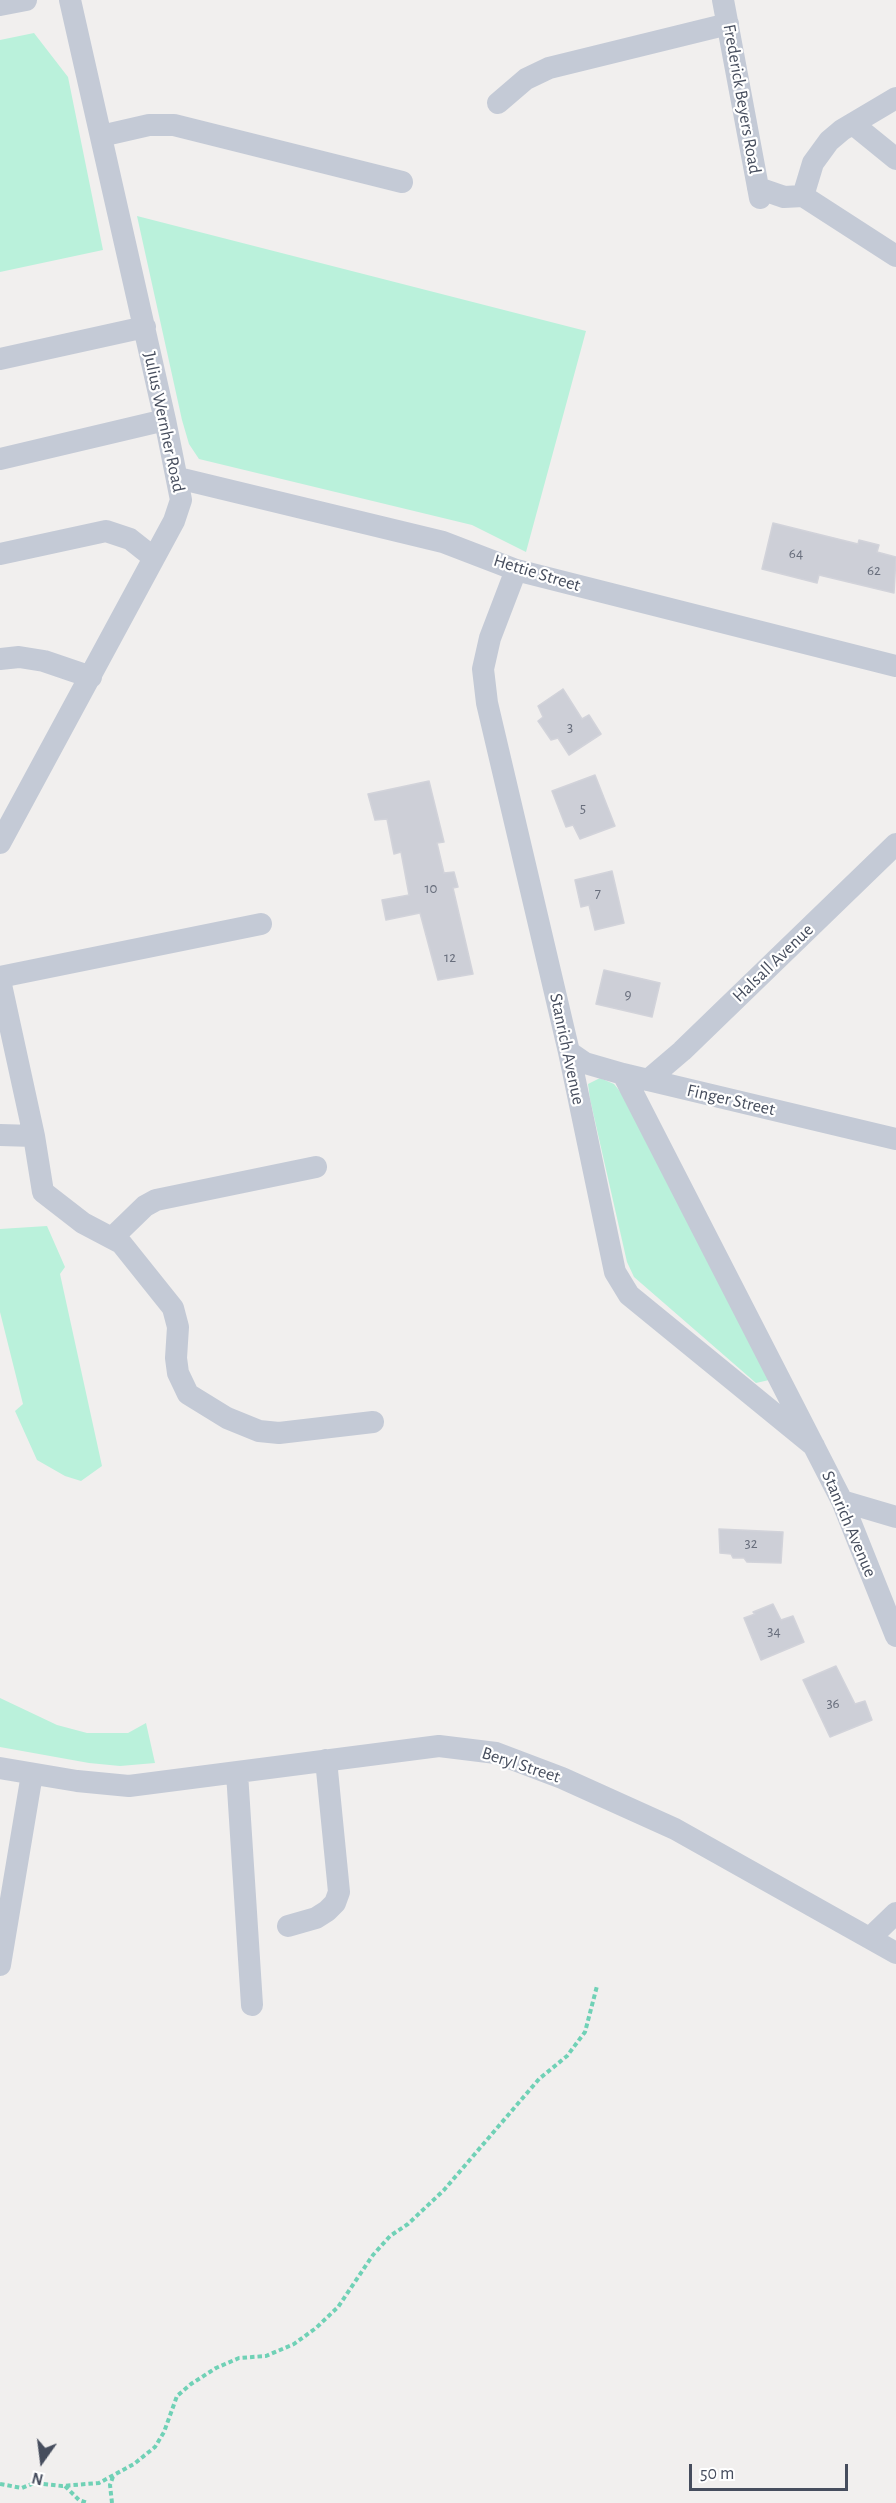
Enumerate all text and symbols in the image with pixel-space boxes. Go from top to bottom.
street label: Frederick Beyers Road [718,22,766,176]
street label: Julius Wernher Road [139,350,189,494]
house number: 64 [789,544,803,562]
street label: Hettie Street [491,550,583,596]
house number: 62 [867,561,881,579]
house number: 3 [567,718,573,736]
house number: 5 [580,799,586,817]
house number: 10 [424,879,438,897]
house number: 7 [595,884,601,902]
street label: Halsall Avenue [728,919,818,1007]
house number: 12 [444,948,456,966]
house number: 9 [624,985,632,1003]
street label: Stanrich Avenue [545,991,589,1107]
street label: Finger Street [685,1079,777,1121]
street label: Stanrich Avenue [817,1468,881,1580]
house number: 32 [744,1534,758,1552]
house number: 34 [767,1622,781,1640]
house number: 36 [826,1694,840,1712]
street label: Beryl Street [479,1742,563,1788]
north arrow [12,2431,72,2491]
scale bar [692,2452,851,2490]
text: 50 m [700,2465,734,2483]
text: N [30,2469,45,2488]

